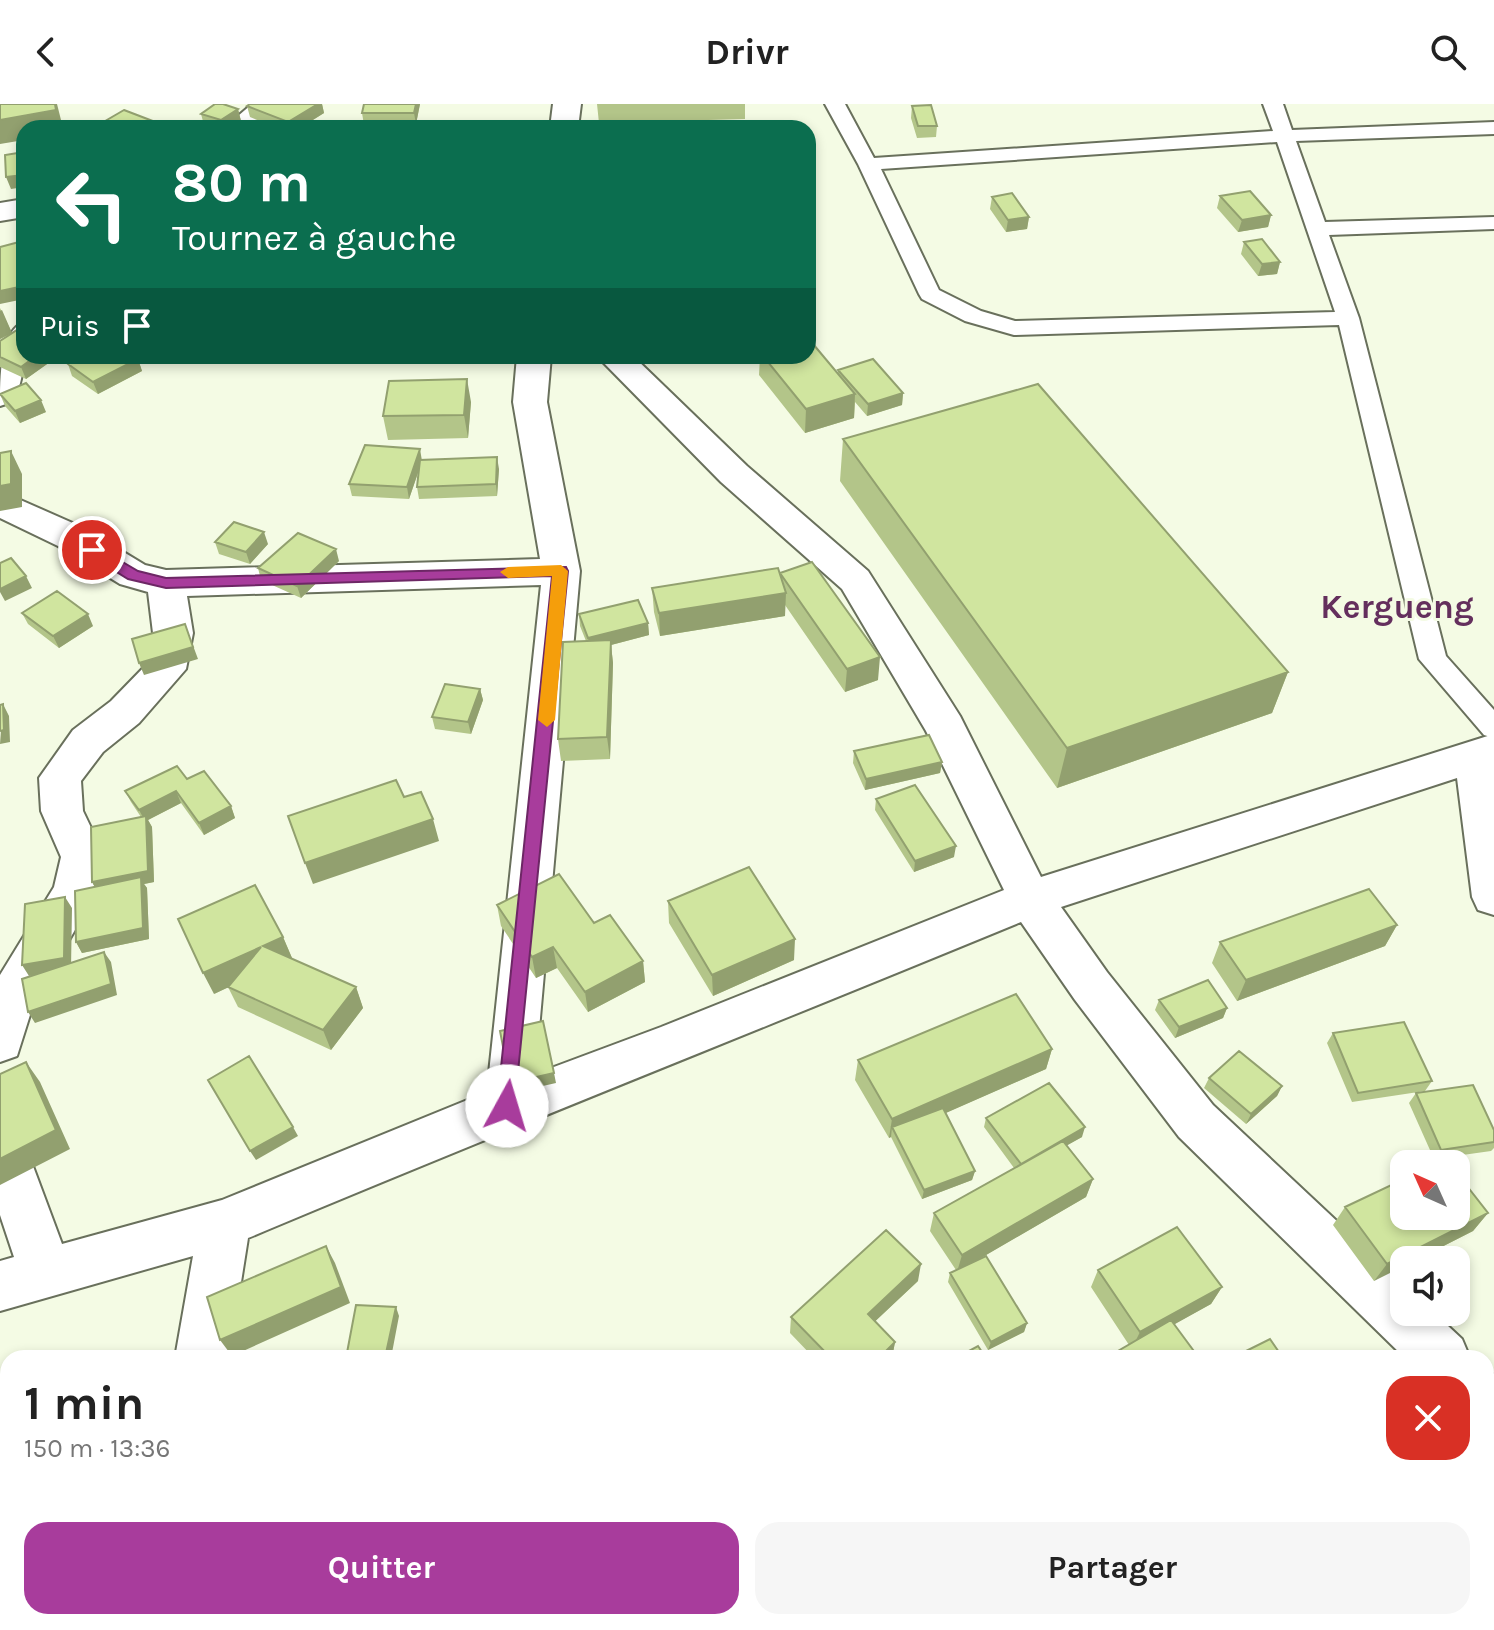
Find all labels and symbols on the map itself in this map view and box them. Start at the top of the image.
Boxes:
pin [58,516,126,584]
district label: Kergueng [1320,587,1474,627]
position arrow [465,1064,549,1148]
north arrow [1390,1150,1470,1230]

